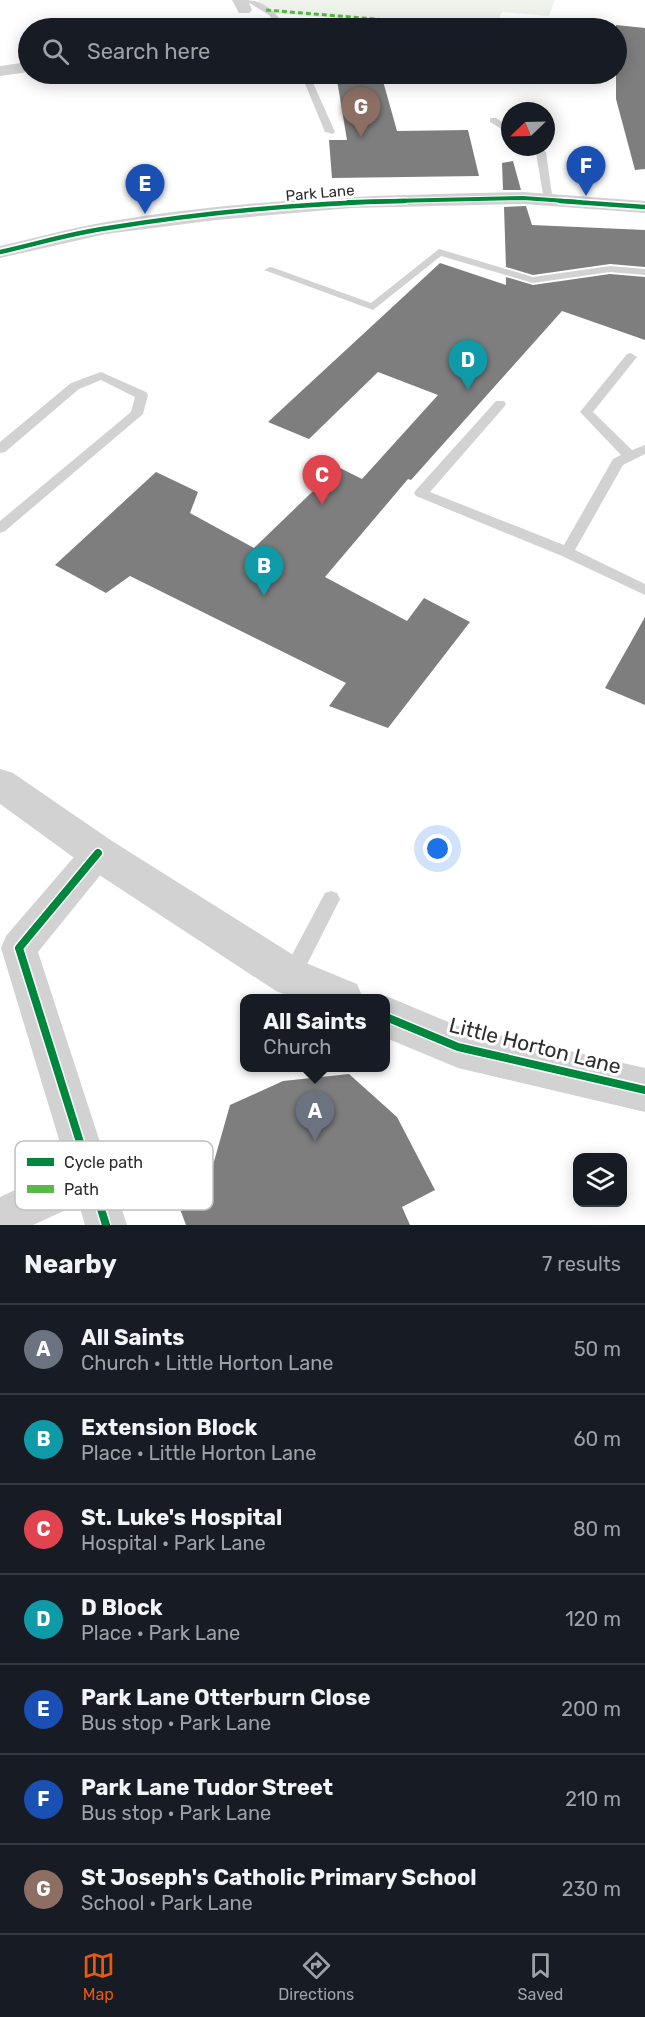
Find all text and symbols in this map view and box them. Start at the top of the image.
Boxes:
search box [18,18,627,84]
icon: search [39,35,72,68]
text: Search here [87,38,210,65]
pin: G [342,88,380,137]
north arrow [501,102,555,156]
pin: F [566,146,606,196]
pin: E [126,164,164,214]
street label: Park Lane [285,181,355,205]
pin: D [448,340,488,390]
pin: C [302,456,342,505]
pin: B [244,546,284,596]
your location [423,834,452,863]
popup [240,994,390,1072]
text: All Saints [263,1008,367,1035]
street label: Little Horton Lane [447,1012,624,1079]
text: Church [263,1035,331,1059]
pin: A [296,1092,334,1141]
legend [15,1141,213,1210]
text: Cycle path [64,1153,143,1172]
map controls [573,1153,627,1207]
button: layers [573,1153,627,1207]
text: Path [64,1180,99,1199]
text: Nearby [24,1249,117,1280]
text: 7 results [542,1252,621,1276]
text: All Saints [81,1324,184,1351]
text: A [36,1337,51,1361]
text: 50 m [574,1337,621,1361]
text: Church · Little Horton Lane [81,1351,334,1375]
text: Extension Block [81,1414,257,1441]
text: B [36,1427,51,1451]
text: 60 m [574,1427,621,1451]
text: Place · Little Horton Lane [81,1441,316,1465]
text: St. Luke's Hospital [81,1504,282,1531]
text: C [36,1517,51,1541]
text: 80 m [573,1517,621,1541]
text: Hospital · Park Lane [81,1531,266,1555]
text: D Block [81,1594,163,1621]
text: D [36,1607,51,1631]
text: 120 m [565,1607,621,1631]
text: Place · Park Lane [81,1621,240,1645]
text: Park Lane Otterburn Close [81,1684,371,1711]
text: E [37,1697,50,1721]
text: 200 m [561,1697,621,1721]
text: Bus stop · Park Lane [81,1711,271,1735]
text: Park Lane Tudor Street [81,1774,333,1801]
text: F [37,1787,50,1811]
text: 210 m [565,1787,621,1811]
text: Bus stop · Park Lane [81,1801,271,1825]
text: St Joseph's Catholic Primary School [81,1864,477,1891]
text: G [36,1877,51,1901]
text: 230 m [562,1877,621,1901]
text: School · Park Lane [81,1891,253,1915]
tab: Map [82,1949,115,2004]
tab: Directions [278,1949,354,2004]
tab: Saved [518,1949,563,2004]

